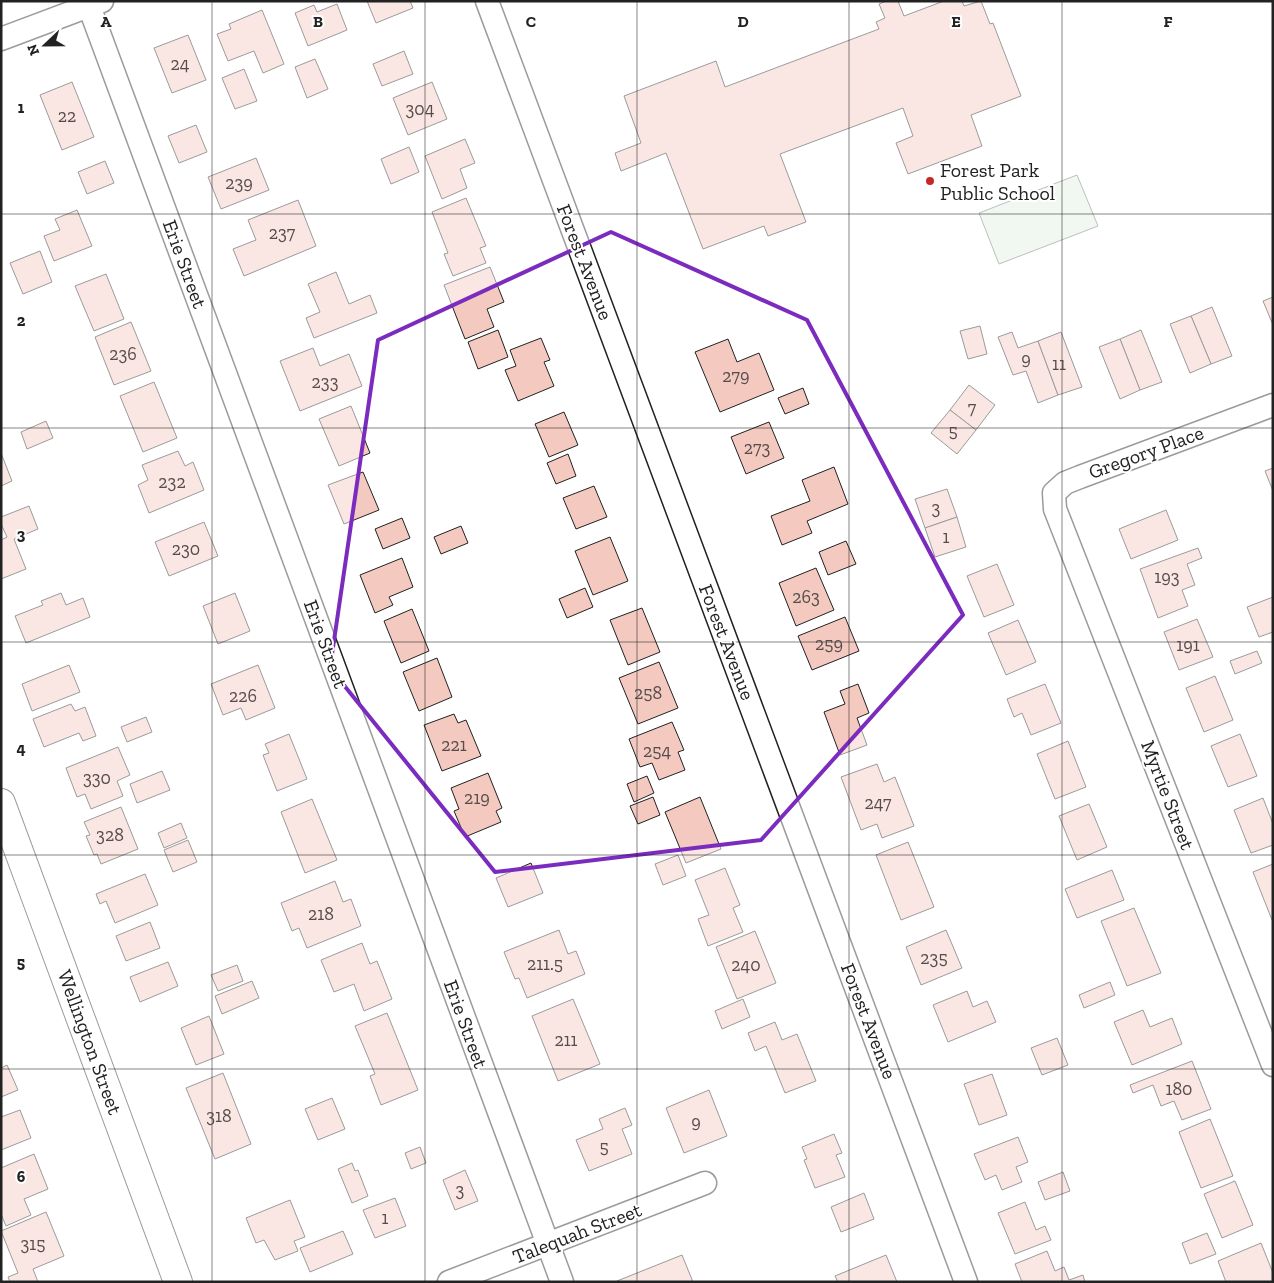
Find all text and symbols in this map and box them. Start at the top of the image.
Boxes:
text: A [101,12,112,31]
text: B [313,12,323,31]
text: C [526,12,536,31]
text: D [737,12,749,31]
text: E [951,12,961,31]
text: F [1163,12,1173,31]
north arrow [20,20,70,70]
text: N [23,41,43,58]
house number: 24 [171,53,190,75]
text: 1 [18,98,25,117]
house number: 304 [406,98,435,120]
house number: 22 [58,105,76,127]
place label: Forest Park Public School [940,158,1055,205]
house number: 239 [225,172,253,194]
marker: Forest Park Public School [924,175,936,187]
street label: Forest Avenue [552,201,618,323]
street label: Erie Street [158,216,212,312]
house number: 237 [269,222,296,244]
text: 2 [17,311,26,330]
house number: 236 [109,343,137,365]
house number: 9 [1021,348,1031,370]
house number: 11 [1052,353,1066,375]
house number: 279 [722,365,750,387]
house number: 233 [312,371,339,393]
house number: 7 [968,397,977,419]
house number: 5 [948,420,958,442]
street label: Gregory Place [1085,420,1207,484]
house number: 273 [744,437,770,459]
house number: 232 [158,471,186,493]
house number: 3 [932,497,941,519]
text: 3 [17,525,26,544]
house number: 1 [943,526,950,548]
house number: 230 [172,538,200,560]
house number: 193 [1154,566,1180,588]
street label: Forest Avenue [694,581,760,703]
house number: 263 [792,586,820,608]
street label: Erie Street [299,596,353,692]
house number: 259 [815,633,843,655]
house number: 191 [1176,634,1200,656]
house number: 258 [634,682,662,704]
house number: 226 [229,685,257,707]
house number: 221 [441,734,467,756]
street label: Myrtie Street [1136,737,1200,854]
text: 4 [16,739,26,758]
house number: 254 [643,740,671,762]
house number: 330 [83,767,111,789]
house number: 219 [464,787,490,809]
house number: 247 [864,792,892,814]
house number: 328 [96,824,124,846]
house number: 218 [308,903,334,925]
house number: 235 [920,947,948,969]
text: 5 [17,953,25,972]
house number: 211.5 [527,953,563,975]
house number: 240 [731,954,761,976]
street label: Forest Avenue [836,960,902,1082]
street label: Wellington Street [53,966,128,1118]
street label: Erie Street [439,976,493,1072]
house number: 211 [554,1029,578,1051]
house number: 180 [1166,1078,1192,1100]
house number: 318 [206,1105,232,1127]
house number: 9 [691,1111,701,1133]
house number: 5 [599,1136,609,1158]
text: 6 [17,1167,26,1186]
house number: 3 [456,1179,465,1201]
street label: Talequah Street [509,1197,645,1269]
house number: 1 [382,1207,389,1229]
house number: 315 [21,1233,45,1255]

